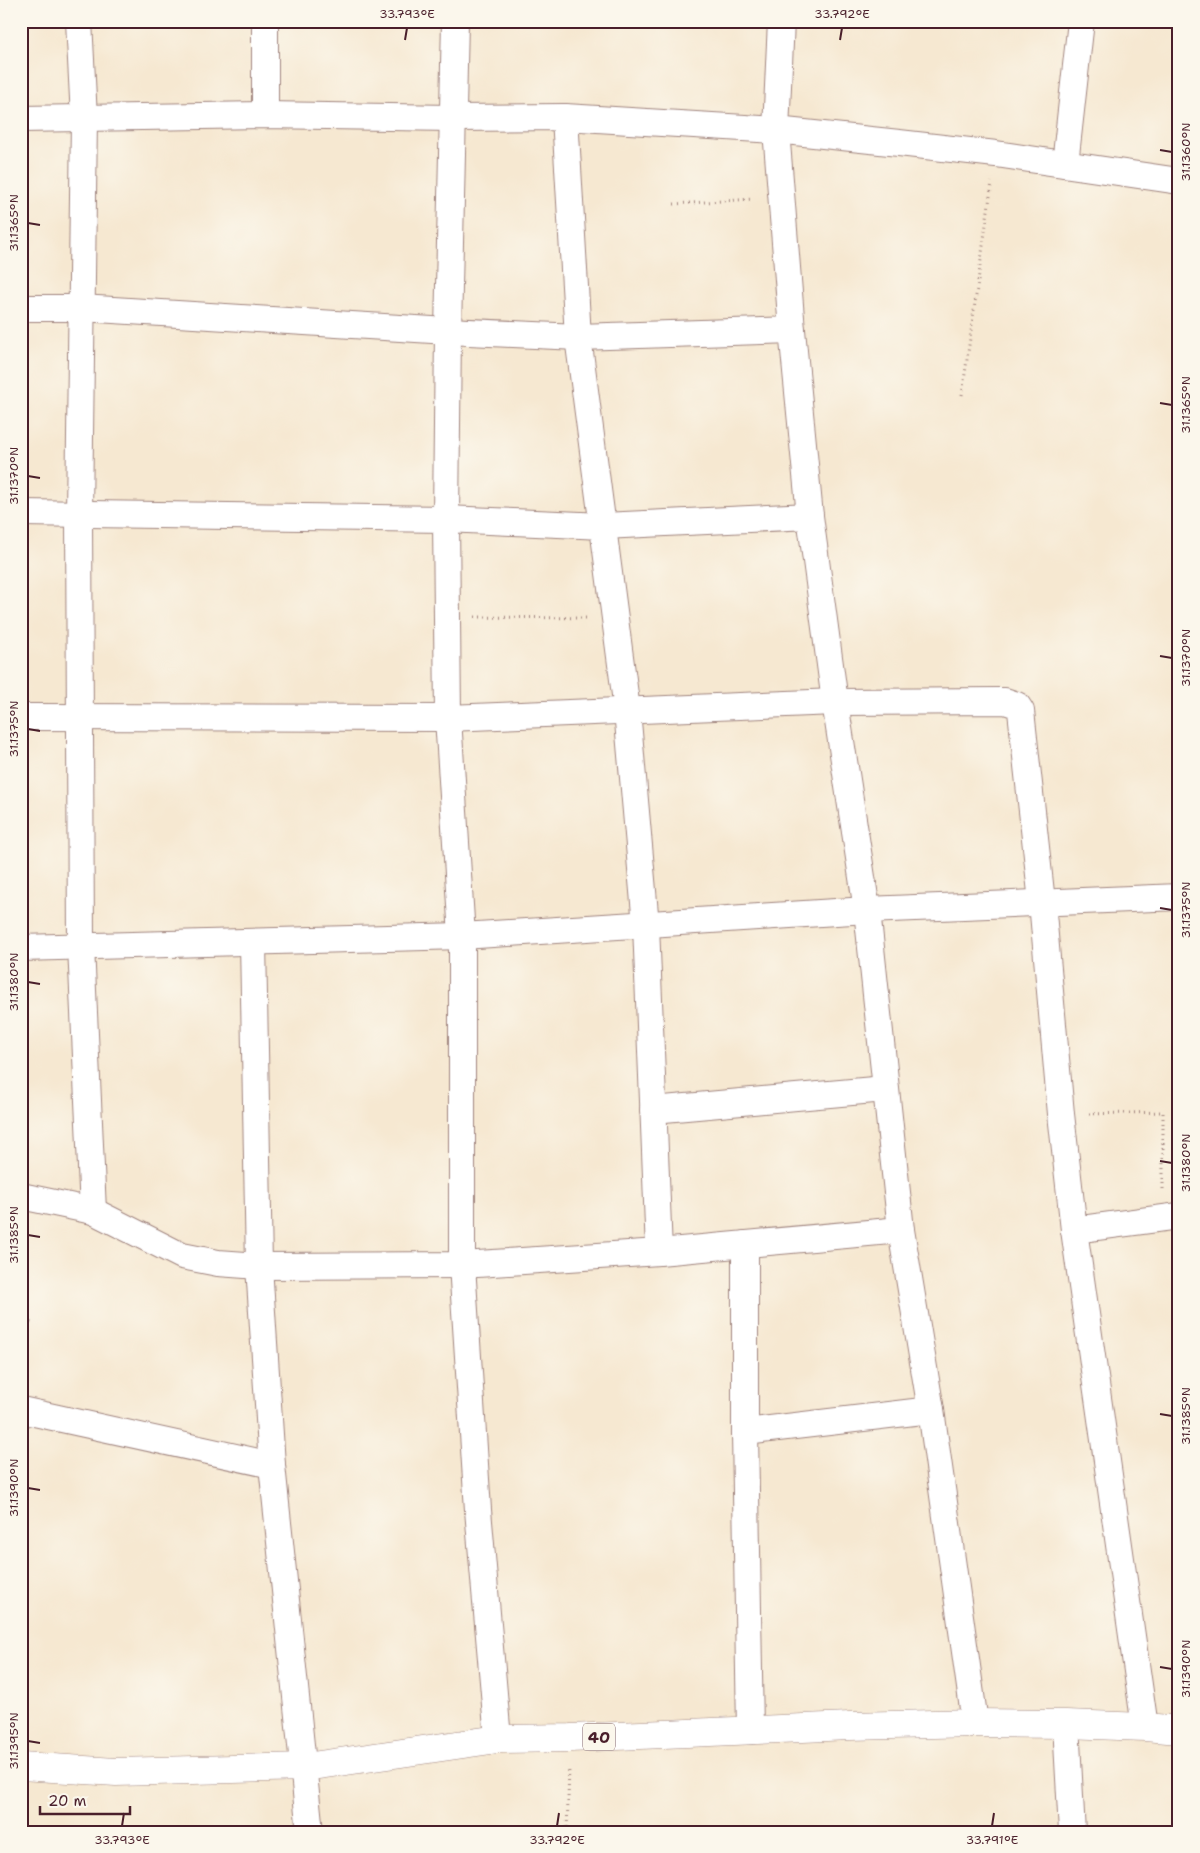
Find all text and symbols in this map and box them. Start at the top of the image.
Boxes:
text: 33.793°E [379,6,435,22]
text: 33.792°E [814,6,870,22]
text: 31.1360°N [1178,123,1194,181]
text: 31.1365°N [6,194,22,252]
text: 31.1365°N [1178,376,1194,434]
text: 31.1370°N [6,447,22,505]
text: 31.1370°N [1178,629,1194,687]
text: 31.1375°N [6,701,22,757]
text: 31.1375°N [1178,882,1194,938]
text: 31.1380°N [6,953,22,1011]
text: 31.1380°N [1178,1134,1194,1192]
text: 31.1385°N [6,1206,22,1264]
text: 31.1385°N [1178,1387,1194,1445]
text: 31.1390°N [6,1459,22,1517]
text: 31.1390°N [1178,1640,1194,1698]
text: 31.1395°N [6,1712,22,1770]
road number: 40 [583,1724,615,1750]
scale bar [40,1783,130,1815]
text: 20 m [48,1791,87,1811]
text: 33.793°E [94,1832,150,1848]
text: 33.792°E [529,1832,585,1848]
text: 33.791°E [966,1832,1018,1848]

